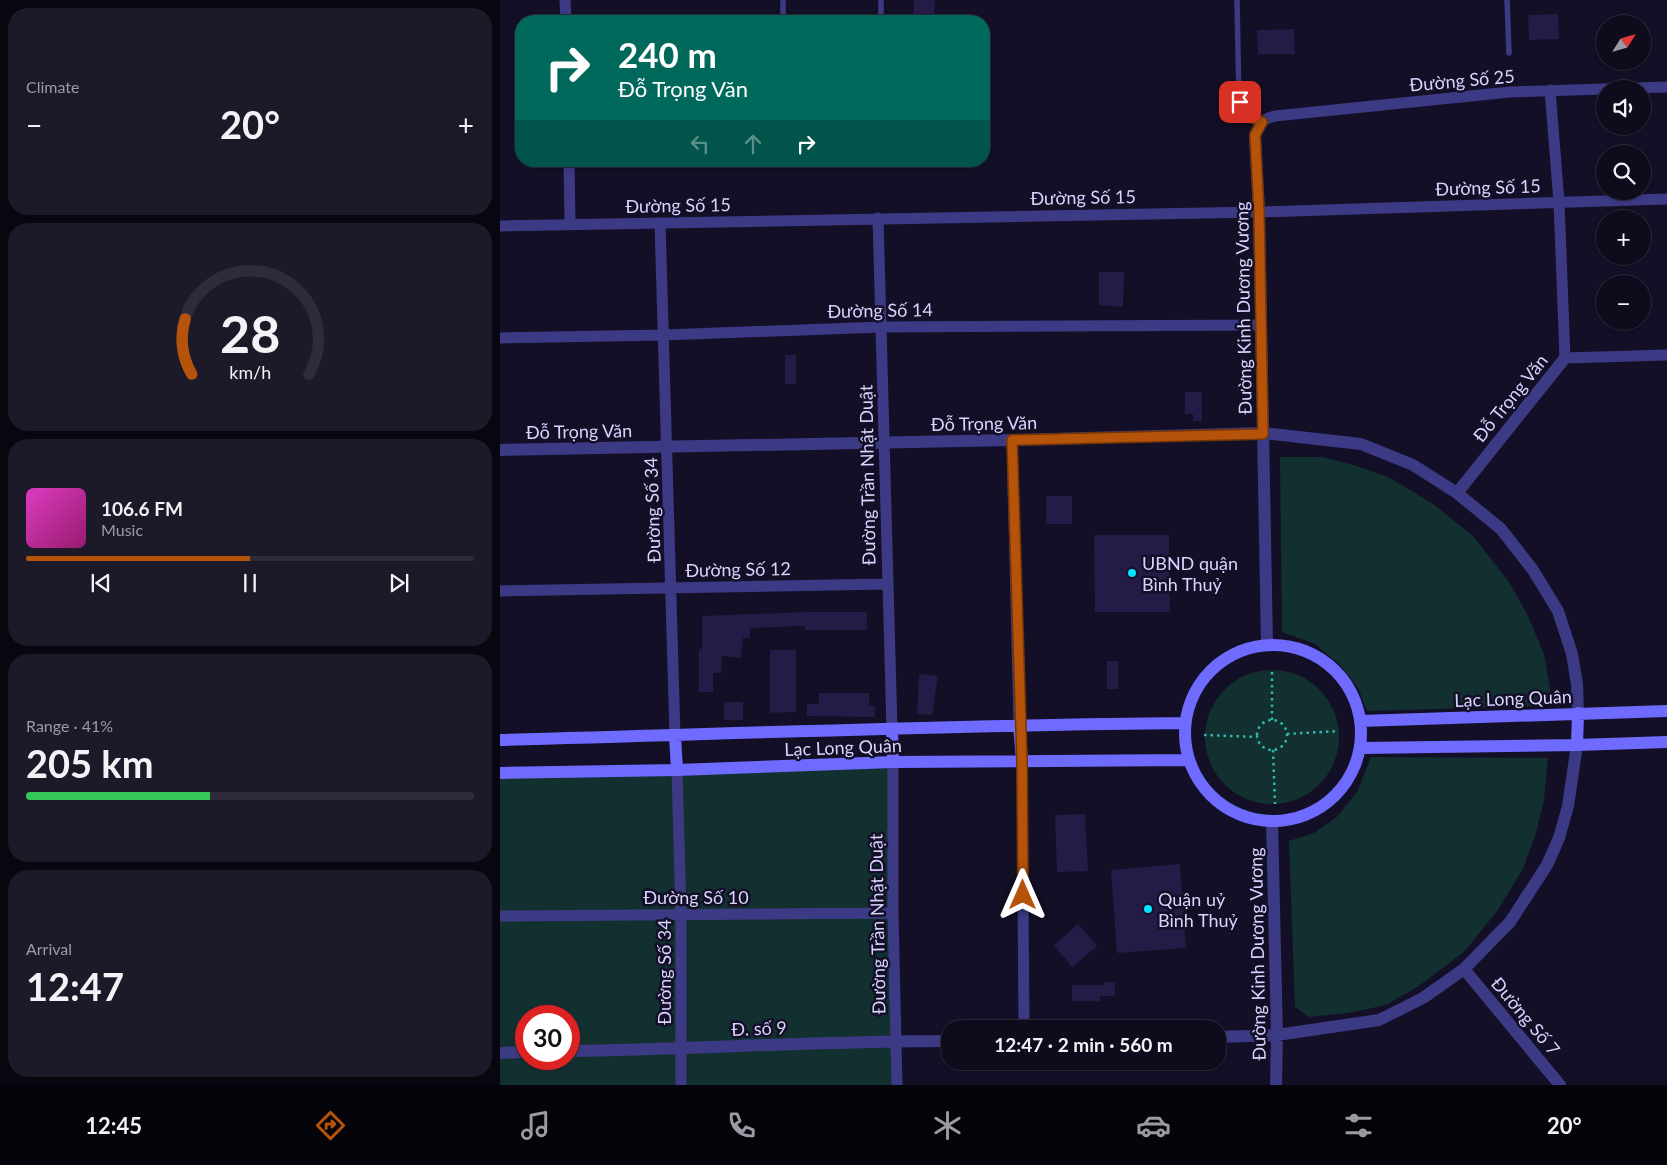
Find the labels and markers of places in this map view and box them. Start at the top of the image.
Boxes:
pin [1219,81,1261,123]
place label: UBND quận Bình Thuỷ [1142,552,1238,595]
marker: UBND quận Bình Thuỷ [1126,567,1138,579]
place label: Quận uỷ Bình Thuỷ [1158,888,1238,931]
marker: Quận uỷ Bình Thuỷ [1142,903,1154,915]

